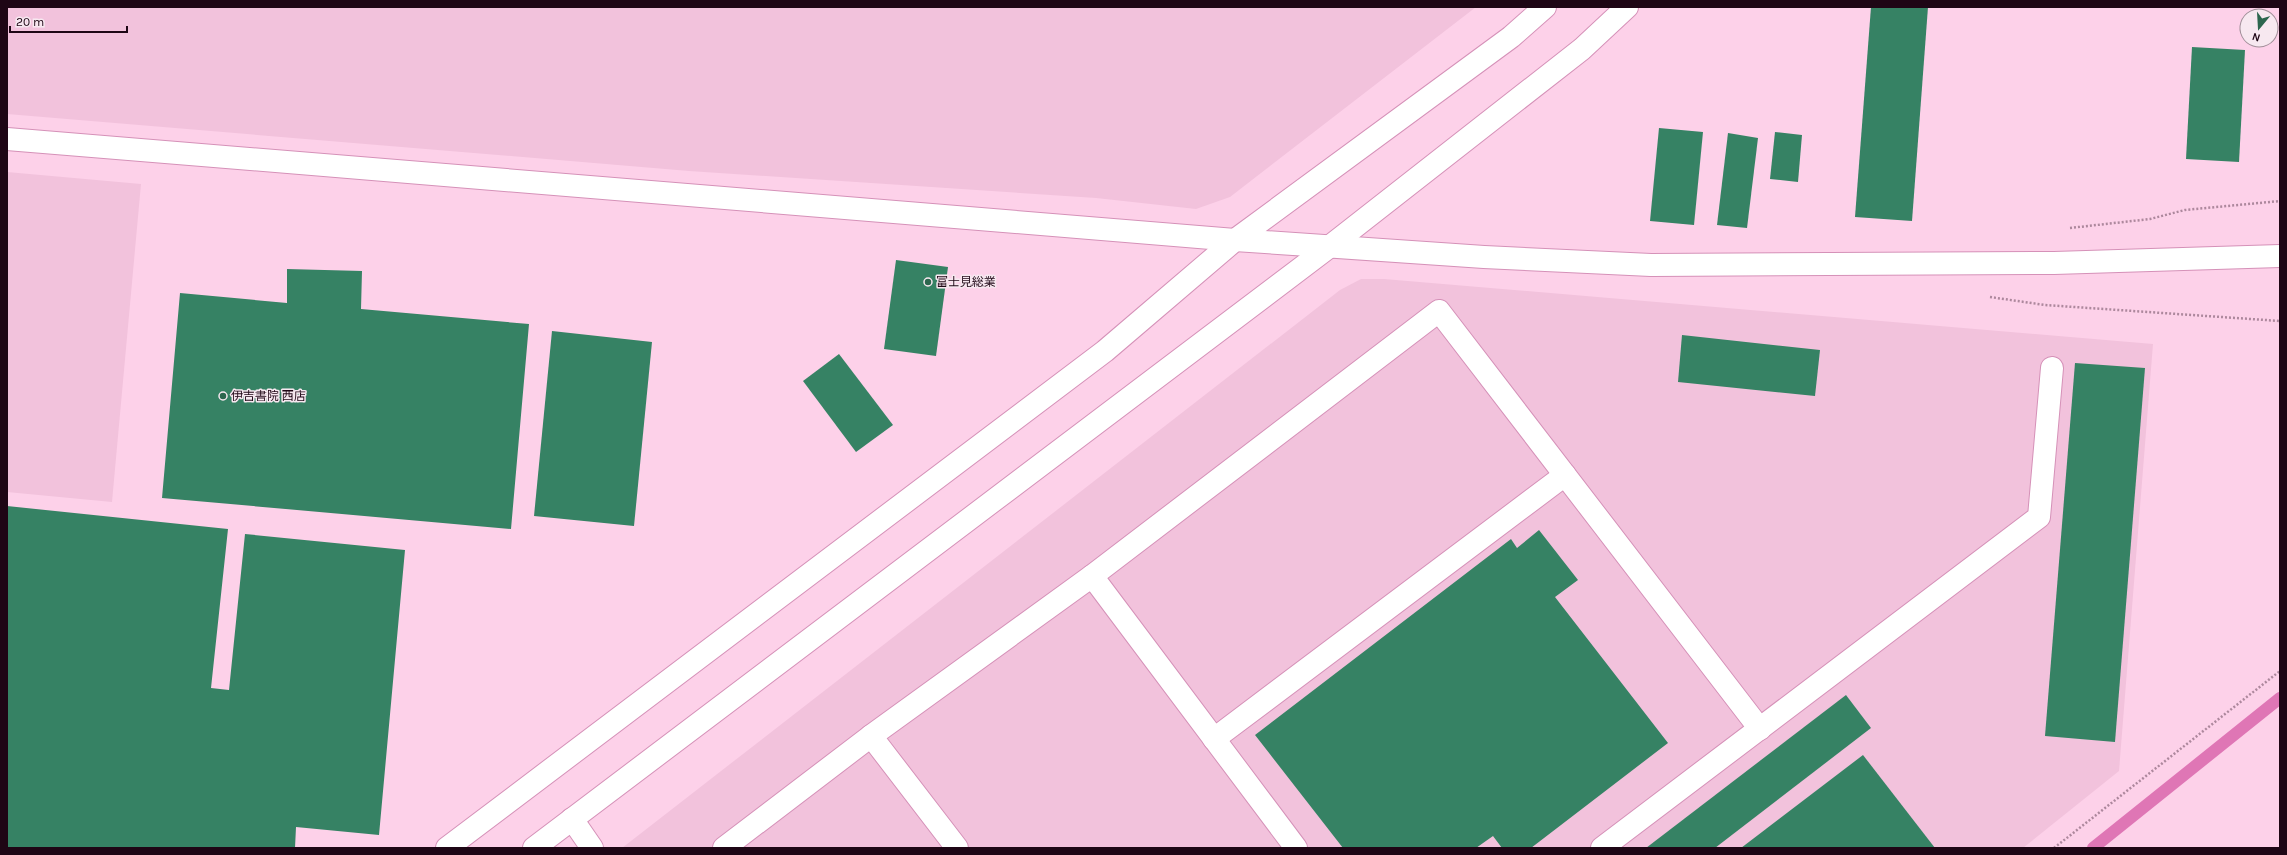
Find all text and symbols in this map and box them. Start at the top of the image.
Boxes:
scale bar [10,8,127,34]
north arrow [2239,8,2279,48]
text: 20 m [16,15,44,29]
text: N [2250,30,2262,44]
place label: 富士見総業 [936,275,996,289]
marker: 富士見総業 [923,277,933,287]
place label: 伊吉書院 西店 [231,389,306,403]
marker: 伊吉書院 西店 [218,391,228,401]

